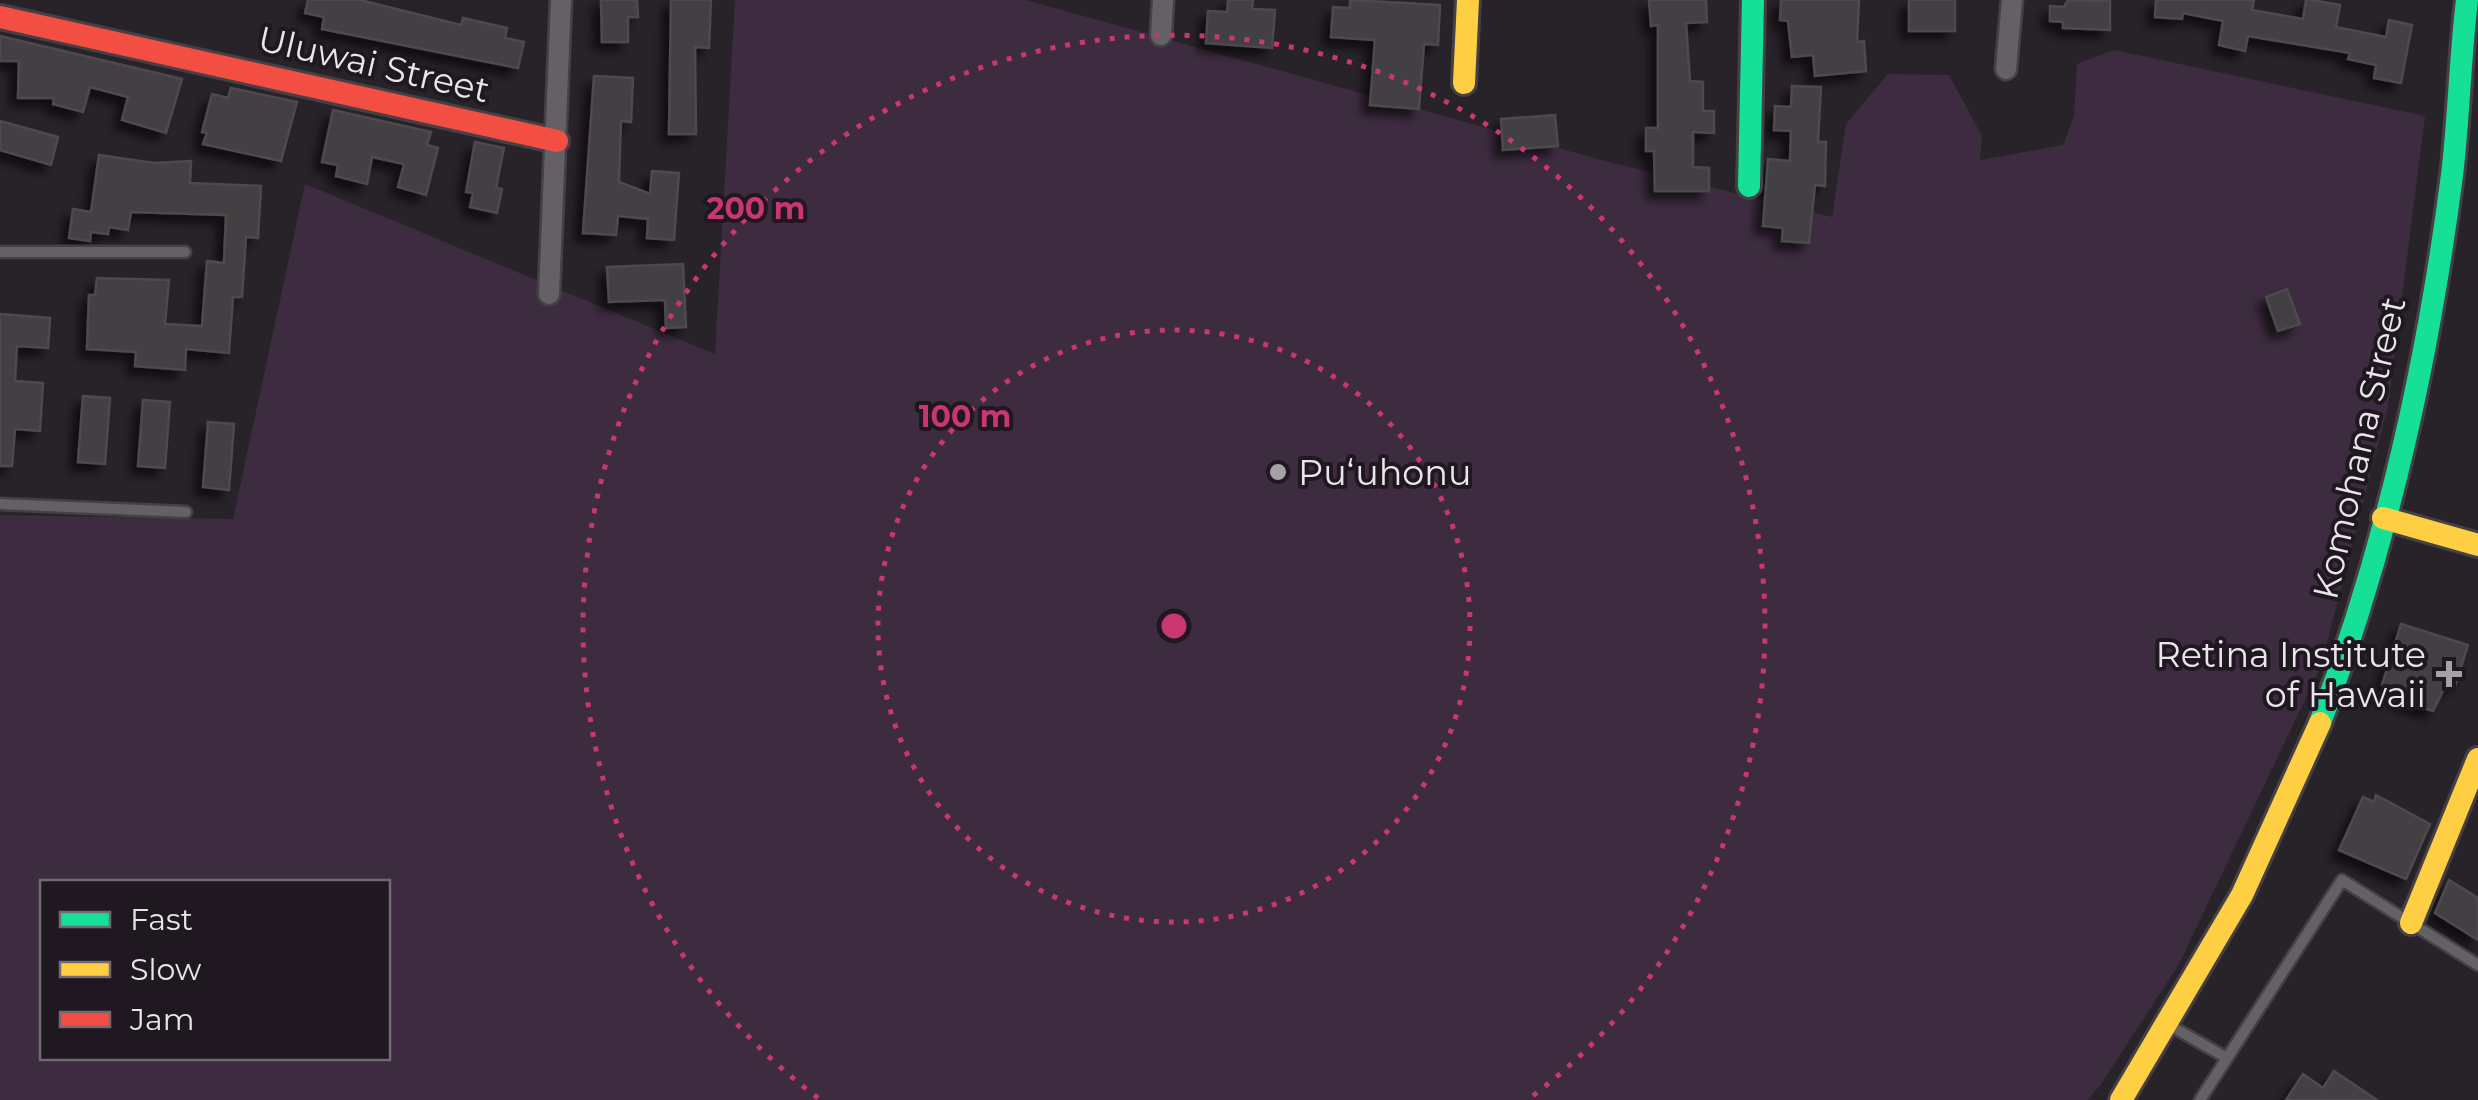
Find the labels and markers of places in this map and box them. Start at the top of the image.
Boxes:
place label: Puʻuhonu [1298,451,1471,494]
marker: Puʻuhonu [1267,461,1289,483]
centre of rings [1156,608,1192,644]
place label: Retina Institute of Hawaii [2155,633,2426,716]
marker: Retina Institute of Hawaii [2436,661,2462,687]

